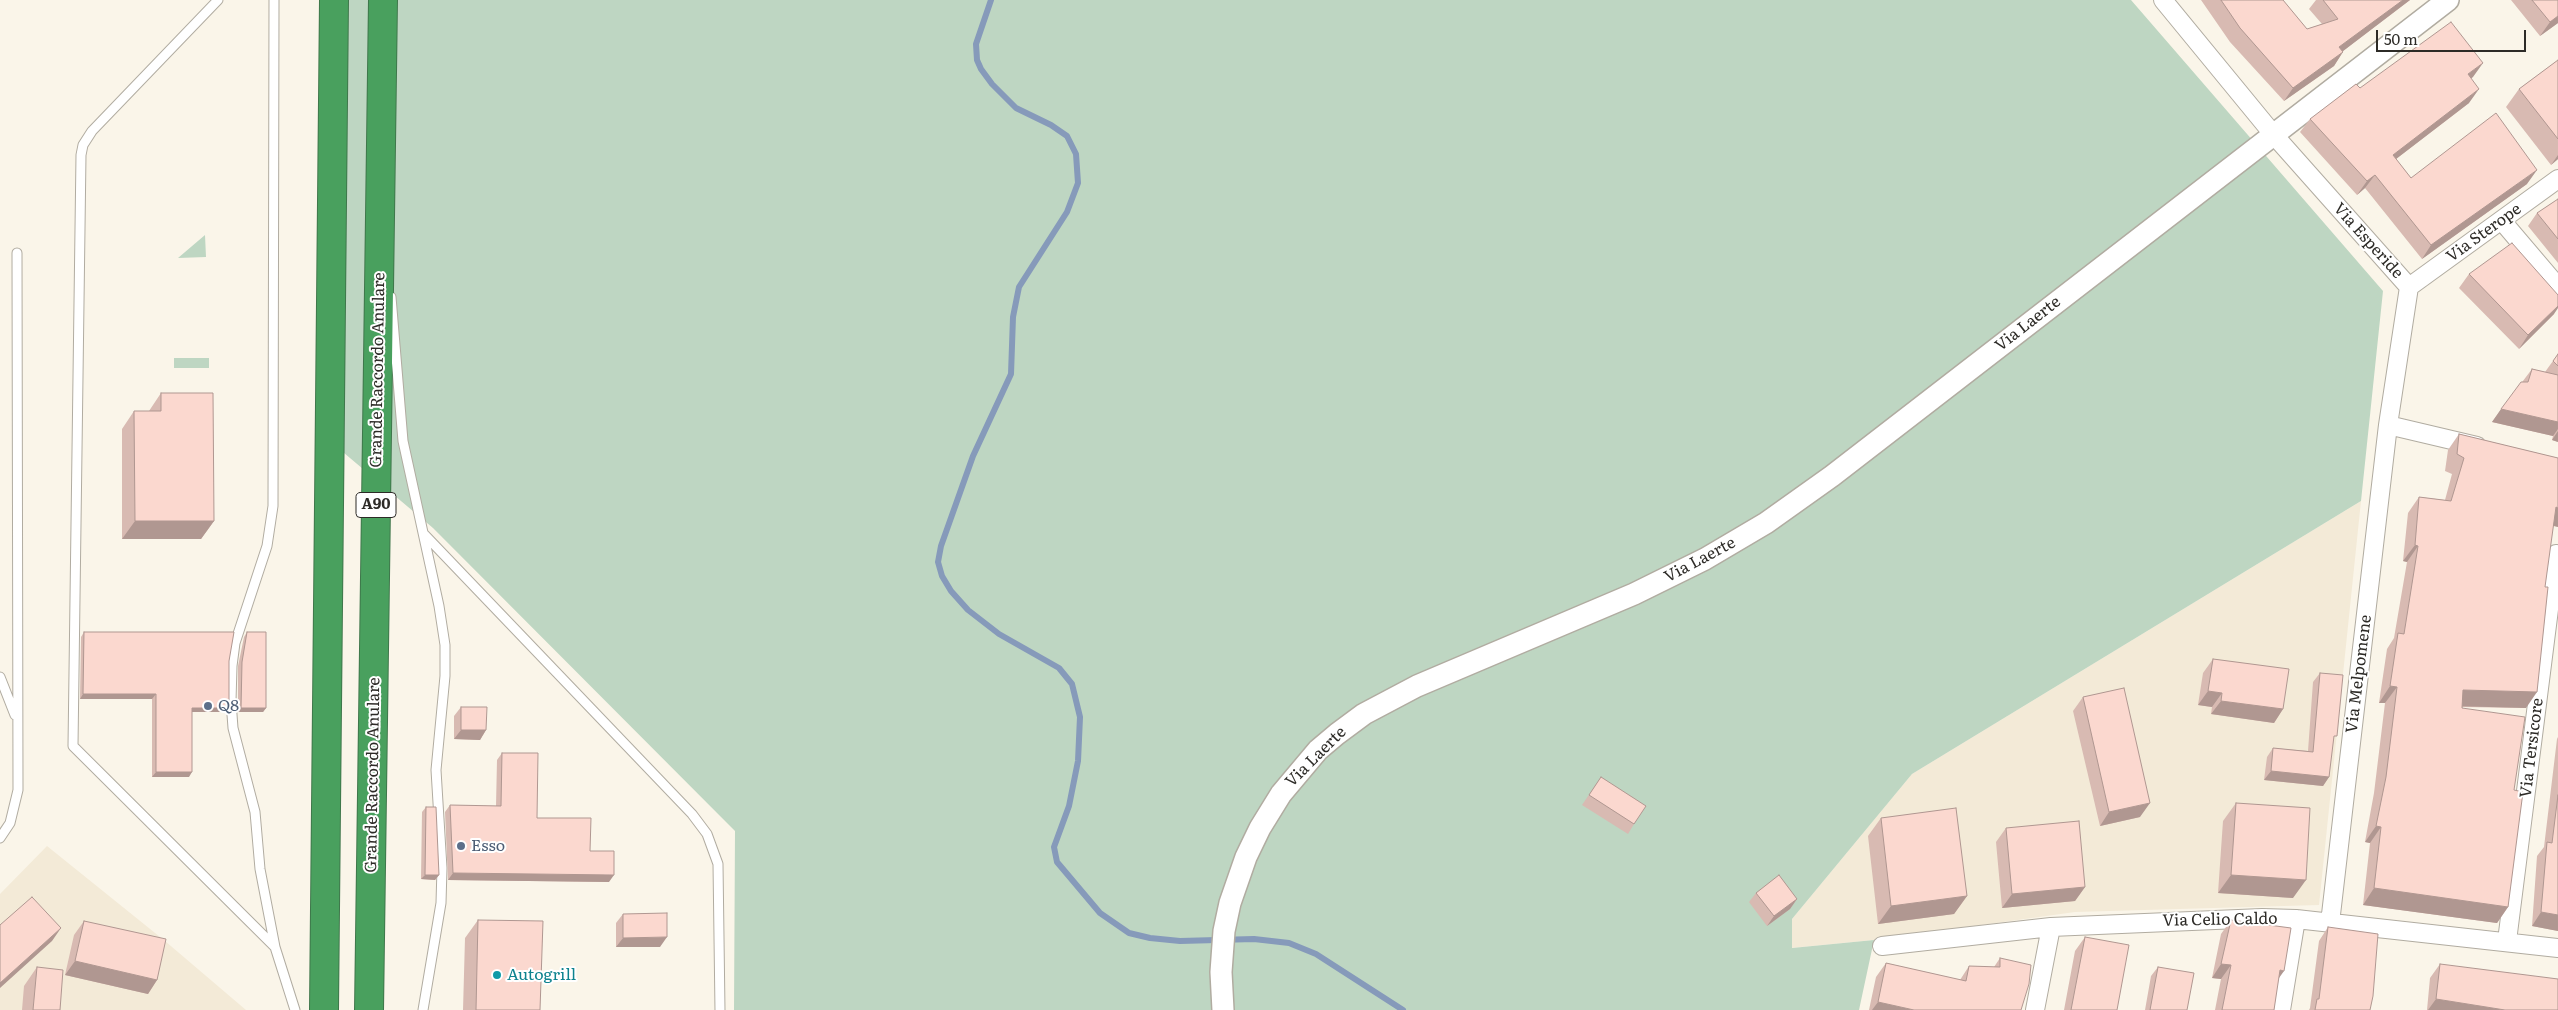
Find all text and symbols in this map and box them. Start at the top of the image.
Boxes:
scale bar [2378,20,2528,52]
text: 50 m [2384,27,2418,50]
street label: Via Esperide [2329,199,2407,283]
street label: Via Sterope [2443,200,2525,266]
street label: Grande Raccordo Anulare [367,272,389,468]
street label: Via Laerte [1991,292,2065,356]
road number: A90 [356,492,396,518]
street label: Via Laerte [1661,533,1739,587]
street label: Via Melpomene [2342,614,2376,734]
street label: Grande Raccordo Anulare [362,677,384,873]
place label: Q8 [218,696,239,716]
street label: Via Tersicore [2516,697,2548,799]
marker: Q8 [202,700,214,712]
street label: Via Laerte [1282,723,1350,791]
place label: Esso [471,836,505,856]
marker: Esso [455,840,467,852]
street label: Via Celio Caldo [2162,909,2278,931]
place label: Autogrill [507,965,576,985]
marker: Autogrill [491,969,503,981]

